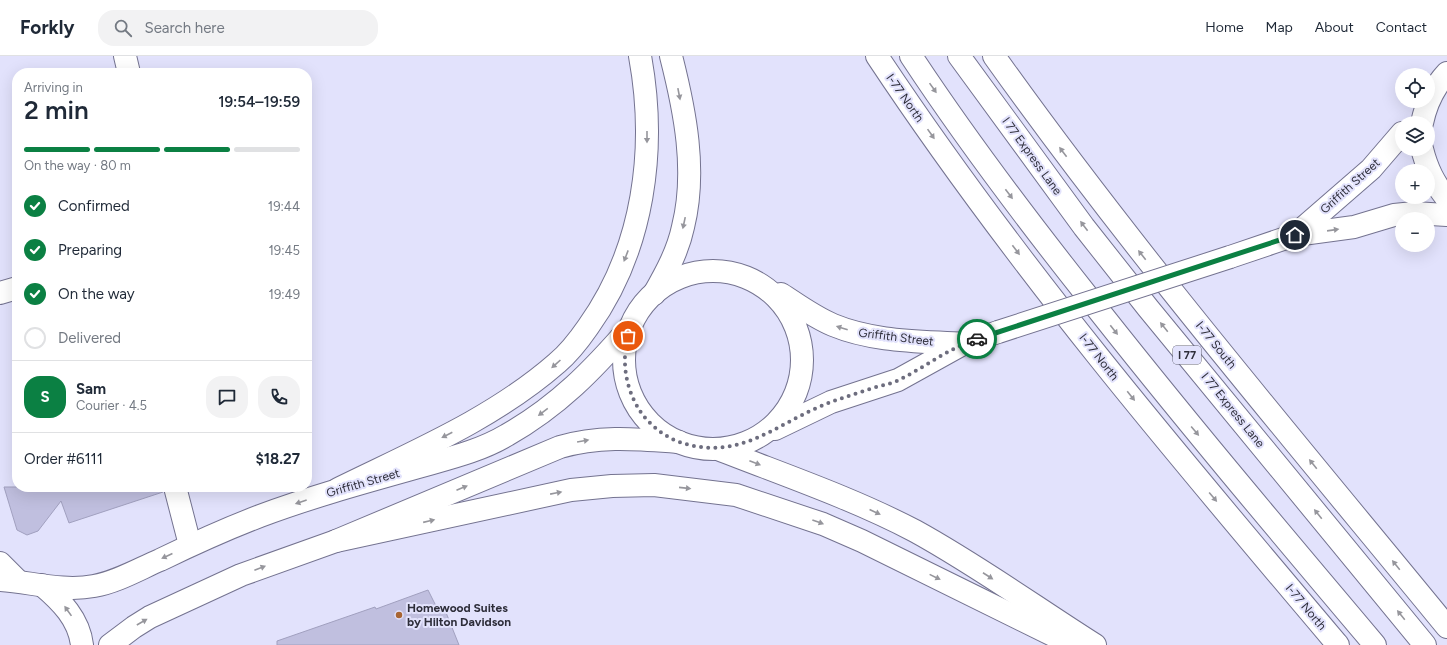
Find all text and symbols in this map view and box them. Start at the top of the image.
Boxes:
search box [98,10,378,46]
text: Forkly [20,16,74,39]
icon: search [112,17,134,39]
text: Search here [144,19,225,37]
text: Home [1205,19,1244,36]
text: Map [1266,19,1293,36]
text: About [1315,19,1354,36]
text: Contact [1376,19,1427,36]
map controls [1395,68,1435,252]
button: locate [1395,68,1435,108]
street label: I-77 North [883,71,927,125]
text: Arriving in [24,80,83,95]
one-way arrow [929,83,937,94]
one-way arrow [677,88,683,100]
text: 19:54–19:59 [218,93,300,111]
text: 2 min [24,94,89,126]
street label: I 77 Express Lane [999,115,1065,198]
button: layers [1395,116,1435,156]
one-way arrow [927,129,935,140]
one-way arrow [644,130,650,143]
one-way arrow [1059,146,1068,157]
street label: Griffith Street [1317,155,1383,216]
text: On the way · 80 m [24,158,131,173]
button: + [1395,164,1435,204]
one-way arrow [1005,188,1013,199]
icon: check [24,195,46,217]
text: Confirmed [58,197,130,215]
text: 19:44 [268,199,300,214]
button: − [1395,212,1435,252]
one-way arrow [681,217,687,229]
pin [1278,218,1312,252]
one-way arrow [1079,220,1088,231]
icon: home [1284,224,1306,246]
one-way arrow [1327,227,1339,233]
icon: check [24,239,46,261]
text: Preparing [58,241,122,259]
text: 19:45 [268,243,300,258]
one-way arrow [1012,245,1020,255]
one-way arrow [1138,249,1147,260]
one-way arrow [622,250,628,262]
icon: check [24,283,46,305]
text: On the way [58,285,135,303]
text: 19:49 [269,287,300,302]
pin [611,319,645,353]
courier [957,319,997,359]
street label: I-77 South [1193,319,1239,372]
one-way arrow [1160,322,1169,333]
one-way arrow [835,324,847,330]
one-way arrow [1110,324,1118,335]
icon: bag [617,325,639,347]
street label: Griffith Street [858,325,935,349]
icon: car [966,328,988,350]
text: Delivered [58,329,121,347]
street label: I-77 North [1076,331,1122,383]
road number: I 77 [1173,346,1201,364]
one-way arrow [551,359,560,368]
street label: I 77 Express Lane [1199,370,1268,451]
button: chat [206,376,248,418]
button: phone [258,376,300,418]
text: Sam [76,380,106,398]
text: S [40,388,50,406]
one-way arrow [1127,391,1135,402]
text: Courier · 4.5 [76,398,147,413]
one-way arrow [538,408,549,416]
one-way arrow [1191,426,1200,437]
one-way arrow [441,431,453,438]
one-way arrow [577,438,589,444]
text: Order #6111 [24,450,103,468]
text: $18.27 [255,450,300,468]
one-way arrow [1309,459,1317,470]
one-way arrow [749,461,761,467]
street label: Griffith Street [325,466,402,500]
one-way arrow [457,485,468,491]
one-way arrow [679,485,691,492]
one-way arrow [550,490,562,496]
one-way arrow [1209,492,1218,502]
one-way arrow [294,499,306,505]
one-way arrow [870,509,881,515]
one-way arrow [1314,509,1322,520]
one-way arrow [423,517,435,523]
one-way arrow [812,520,824,526]
one-way arrow [162,553,173,559]
one-way arrow [1391,559,1400,570]
one-way arrow [254,564,266,570]
one-way arrow [982,573,994,580]
one-way arrow [930,574,941,580]
street label: I-77 North [1283,581,1329,633]
place label: Homewood Suites by Hilton Davidson [407,601,511,629]
one-way arrow [64,606,72,616]
one-way arrow [1396,609,1405,620]
marker: Homewood Suites by Hilton Davidson [394,610,404,620]
one-way arrow [136,619,148,626]

